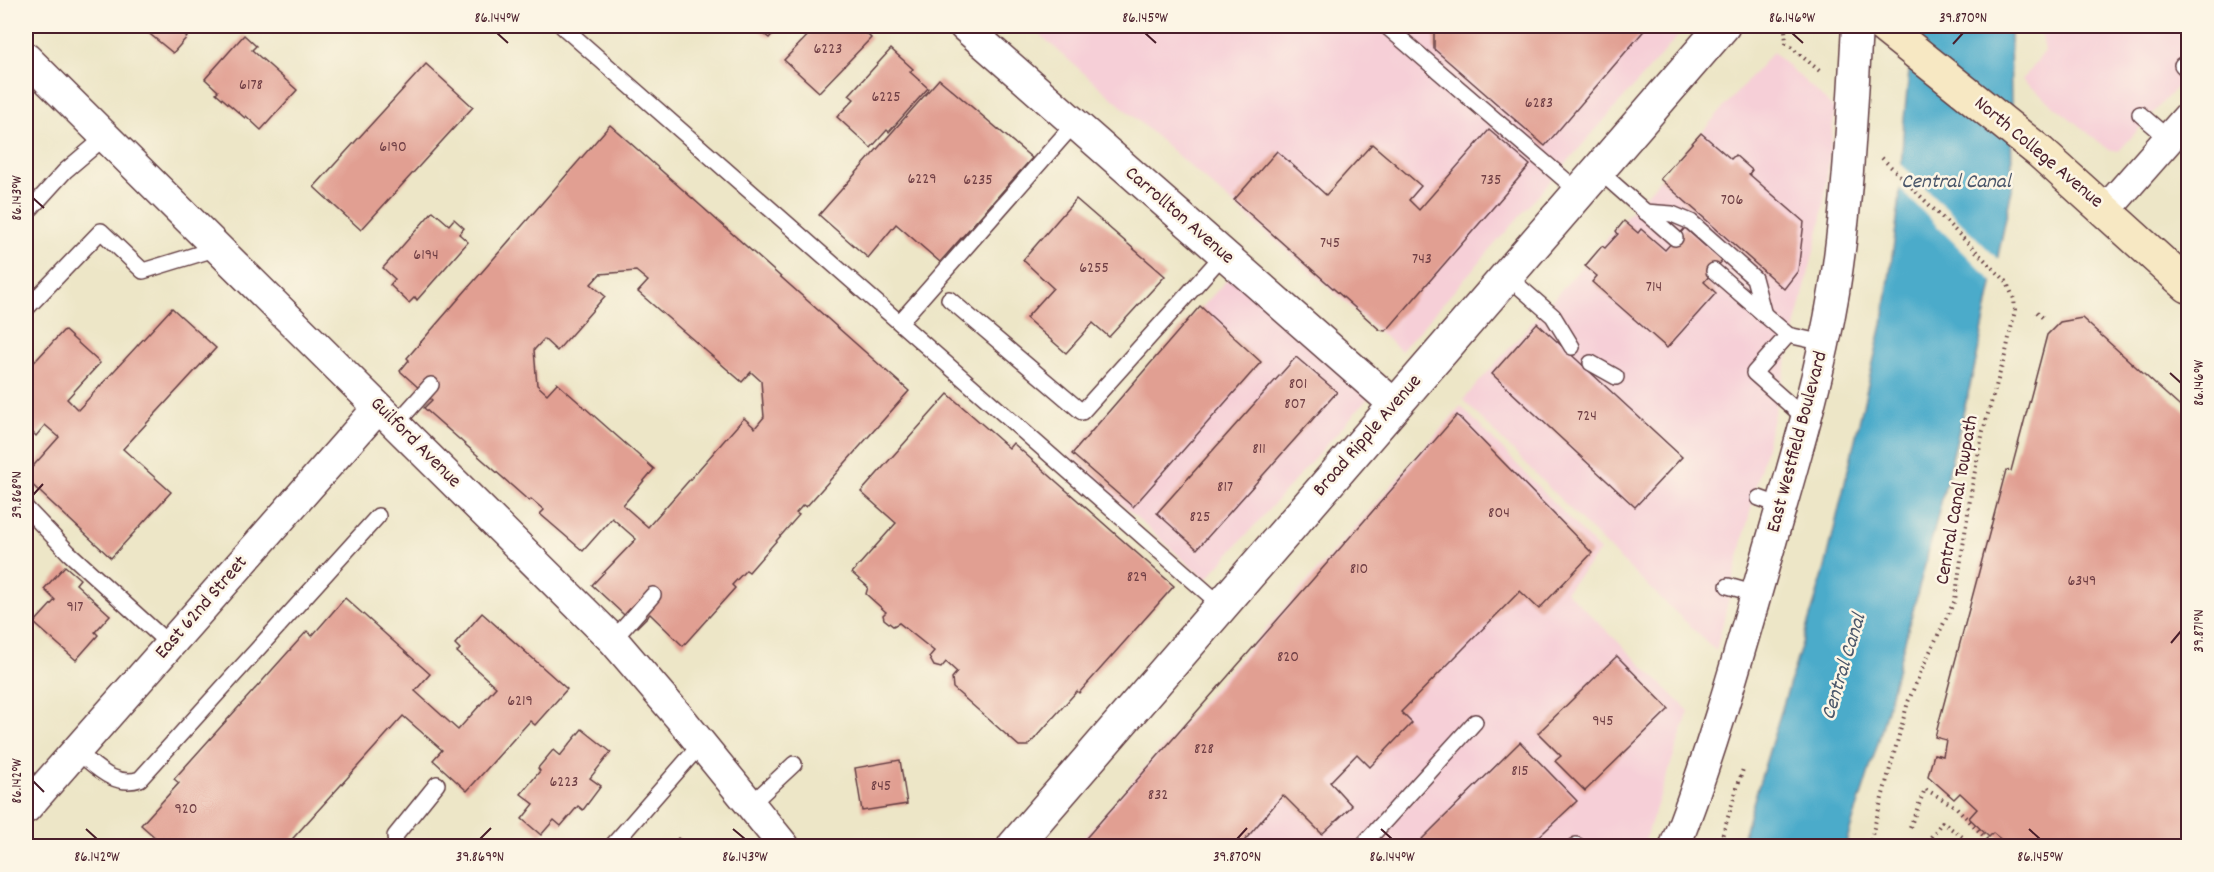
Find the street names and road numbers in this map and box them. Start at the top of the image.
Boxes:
street label: North College Avenue [1967,90,2109,216]
street label: Carrollton Avenue [1118,160,1240,272]
street label: East Westfield Boulevard [1760,348,1836,536]
street label: Broad Ripple Avenue [1307,369,1429,503]
street label: Guilford Avenue [363,391,467,495]
street label: Central Canal Towpath [1929,413,1987,587]
street label: East 62nd Street [149,550,255,666]

